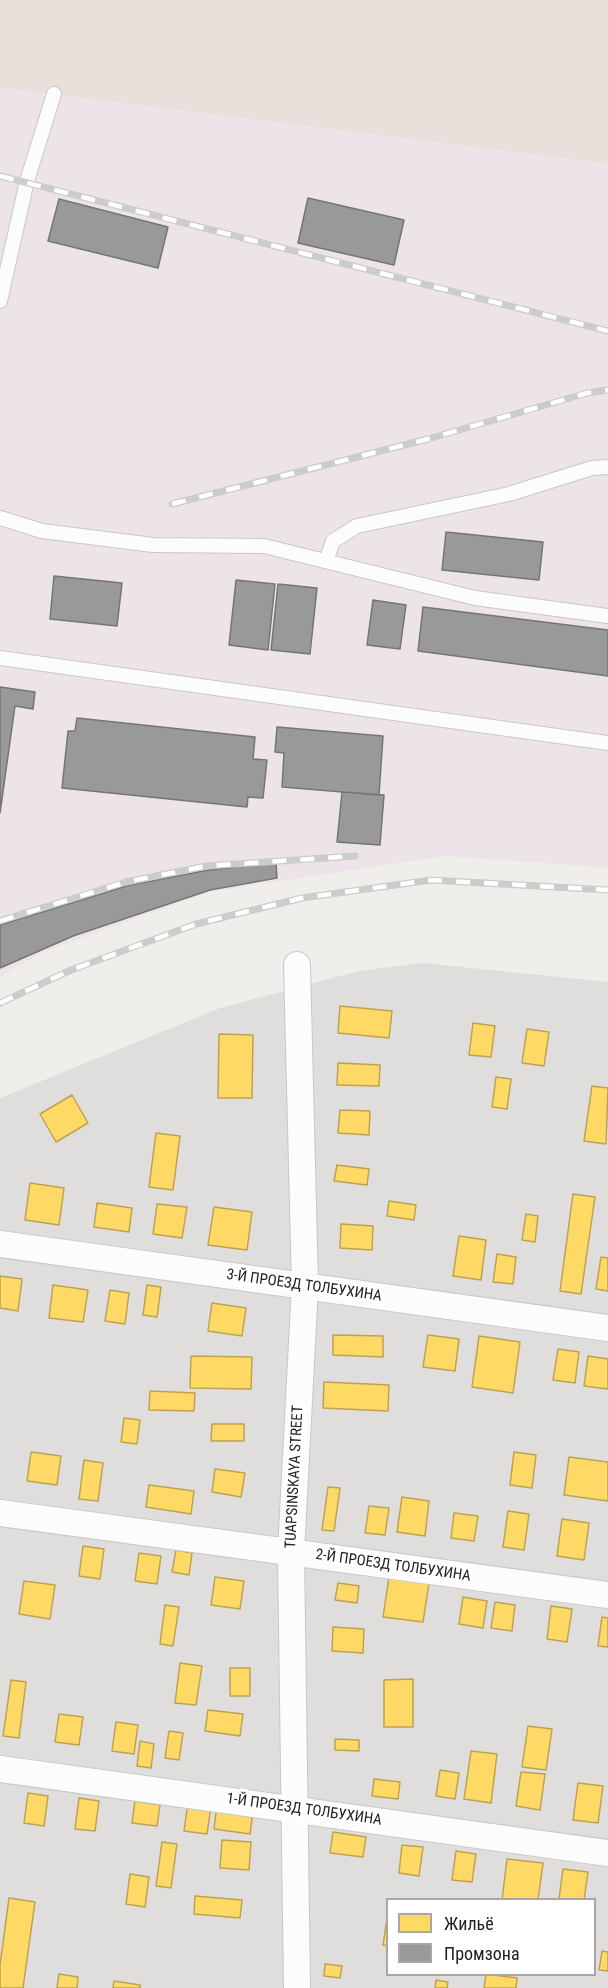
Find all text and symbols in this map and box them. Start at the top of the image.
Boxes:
street label: 3-Й ПРОЕЗД ТОЛБУХИНА [225,1266,383,1306]
street label: TUAPSINSKAYA STREET [282,1405,308,1549]
street label: 2-Й ПРОЕЗД ТОЛБУХИНА [314,1546,472,1586]
street label: 1-Й ПРОЕЗД ТОЛБУХИНА [225,1790,383,1830]
legend [386,1898,596,1976]
text: Жильё [444,1913,494,1934]
text: Промзона [444,1943,520,1964]

